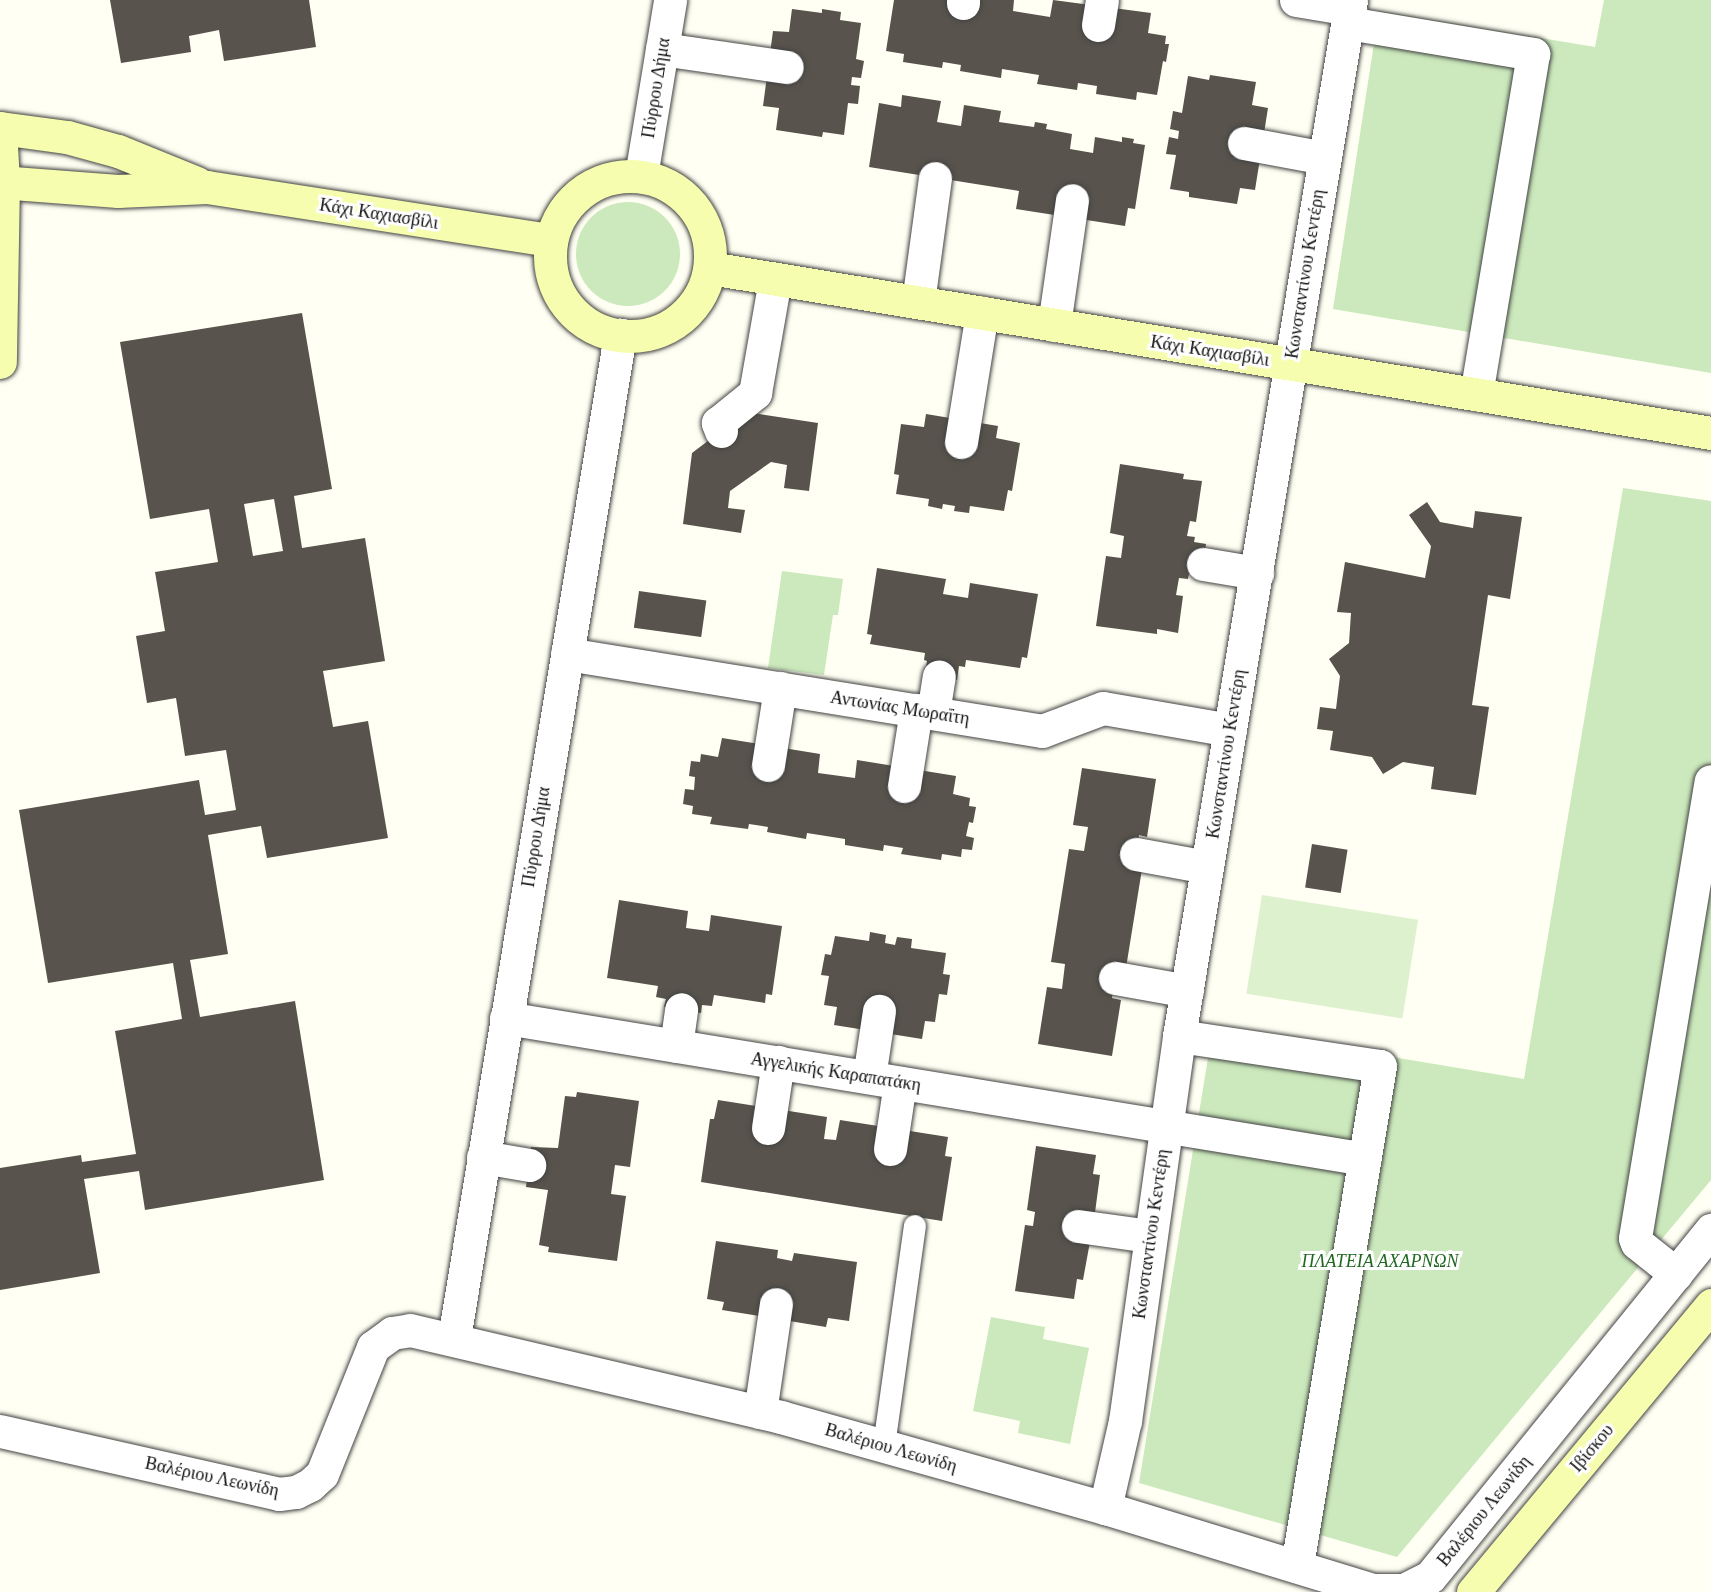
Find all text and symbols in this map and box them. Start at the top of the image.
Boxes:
street label: Πύρρου Δήμα [637,36,675,140]
street label: Κωνσταντίνου Κεντέρη [1281,188,1329,360]
street label: Κάχι Καχιασβίλι [318,194,440,234]
street label: Κάχι Καχιασβίλι [1149,331,1271,371]
street label: Κωνσταντίνου Κεντέρη [1202,668,1250,840]
street label: Αντωνίας Μωραΐτη [829,686,971,730]
street label: Πύρρου Δήμα [517,785,555,889]
street label: Αγγελικής Καραπατάκη [749,1048,923,1096]
street label: Κωνσταντίνου Κεντέρη [1128,1148,1174,1320]
park label: ΠΛΑΤΕΙΑ ΑΧΑΡΝΩΝ [1301,1250,1459,1272]
street label: Βαλέριου Λεωνίδη [822,1419,960,1477]
street label: Ιβίσκου [1566,1419,1618,1477]
street label: Βαλέριου Λεωνίδη [1432,1451,1536,1571]
street label: Βαλέριου Λεωνίδη [143,1452,281,1502]

